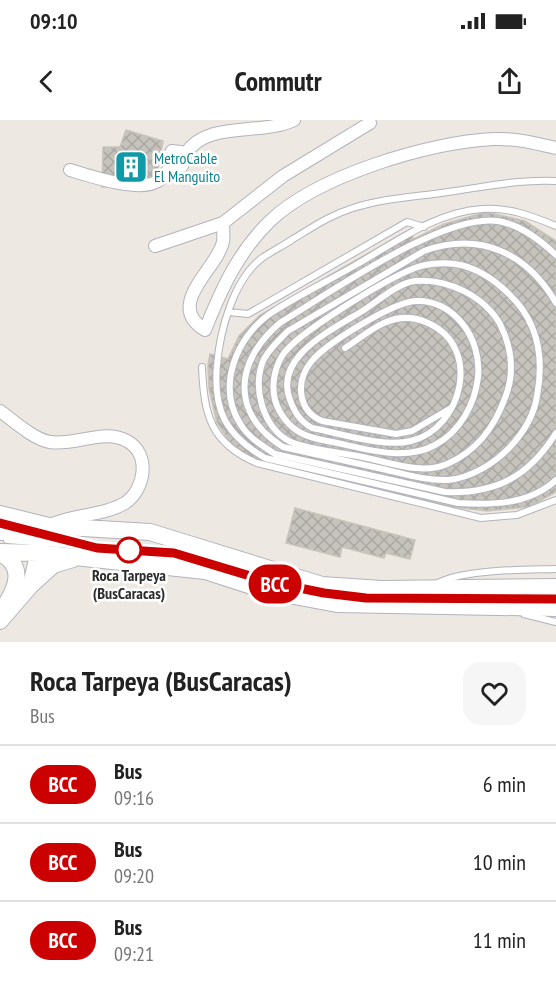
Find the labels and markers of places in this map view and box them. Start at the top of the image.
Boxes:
place label: MetroCable El Manguito [154,148,220,186]
building icon: MetroCable El Manguito [113,149,149,185]
marker: Roca Tarpeya (BusCaracas) [116,537,142,563]
place label: Roca Tarpeya (BusCaracas) [92,565,166,603]

